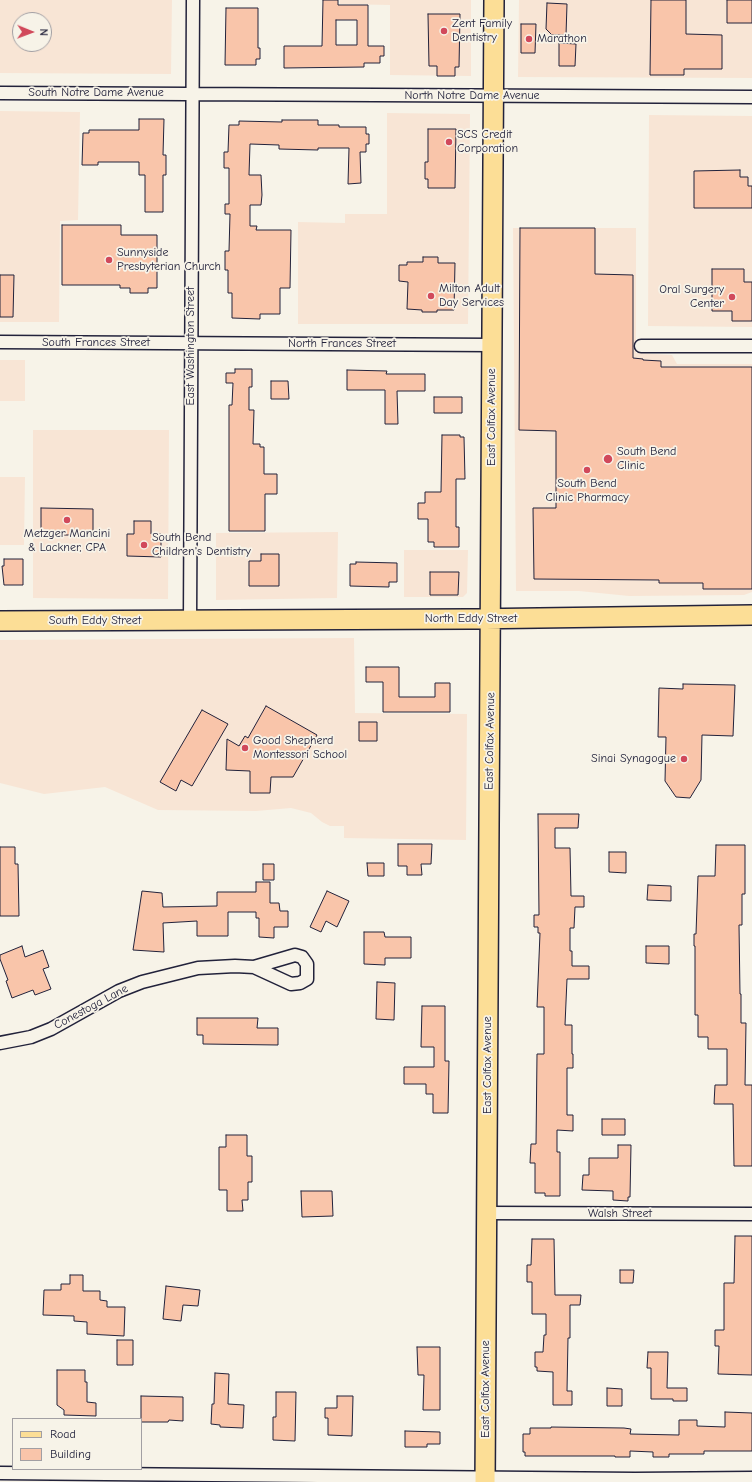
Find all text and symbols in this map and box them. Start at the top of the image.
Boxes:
north arrow [12,12,52,52]
place label: Zent Family Dentistry [452,17,512,45]
marker: Zent Family Dentistry [439,26,449,36]
text: N [37,28,50,36]
place label: Marathon [537,32,587,46]
marker: Marathon [524,34,534,44]
street label: South Notre Dame Avenue [28,86,164,100]
street label: North Notre Dame Avenue [404,89,540,103]
place label: SCS Credit Corporation [457,128,518,156]
marker: SCS Credit Corporation [444,137,454,147]
place label: Sunnyside Presbyterian Church [117,246,221,274]
marker: Sunnyside Presbyterian Church [104,255,114,265]
place label: Milton Adult Day Services [439,282,504,310]
place label: Oral Surgery Center [659,283,724,311]
street label: East Washington Street [184,287,198,405]
marker: Milton Adult Day Services [426,291,436,301]
marker: Oral Surgery Center [727,292,737,302]
street label: South Frances Street [42,336,150,350]
street label: North Frances Street [288,337,396,351]
street label: East Colfax Avenue [485,368,499,466]
place label: South Bend Clinic [617,445,676,473]
marker: South Bend Clinic [602,453,614,465]
marker: South Bend Clinic Pharmacy [582,465,592,475]
place label: South Bend Clinic Pharmacy [545,477,629,505]
marker: Metzger Mancini & Lackner, CPA [62,515,72,525]
place label: Metzger Mancini & Lackner, CPA [24,527,110,555]
place label: South Bend Children's Dentistry [152,531,251,559]
marker: South Bend Children's Dentistry [139,540,149,550]
street label: North Eddy Street [425,612,517,626]
street label: South Eddy Street [49,614,141,628]
street label: East Colfax Avenue [482,692,498,790]
place label: Good Shepherd Montessori School [253,734,347,762]
marker: Good Shepherd Montessori School [240,743,250,753]
place label: Sinai Synagogue [591,752,676,766]
marker: Sinai Synagogue [679,754,689,764]
street label: Conestoga Lane [51,981,131,1033]
street label: East Colfax Avenue [481,1016,495,1114]
street label: Walsh Street [588,1207,652,1221]
street label: East Colfax Avenue [479,1340,493,1438]
legend [12,1418,142,1470]
text: Road [50,1427,76,1441]
text: Building [50,1447,91,1461]

